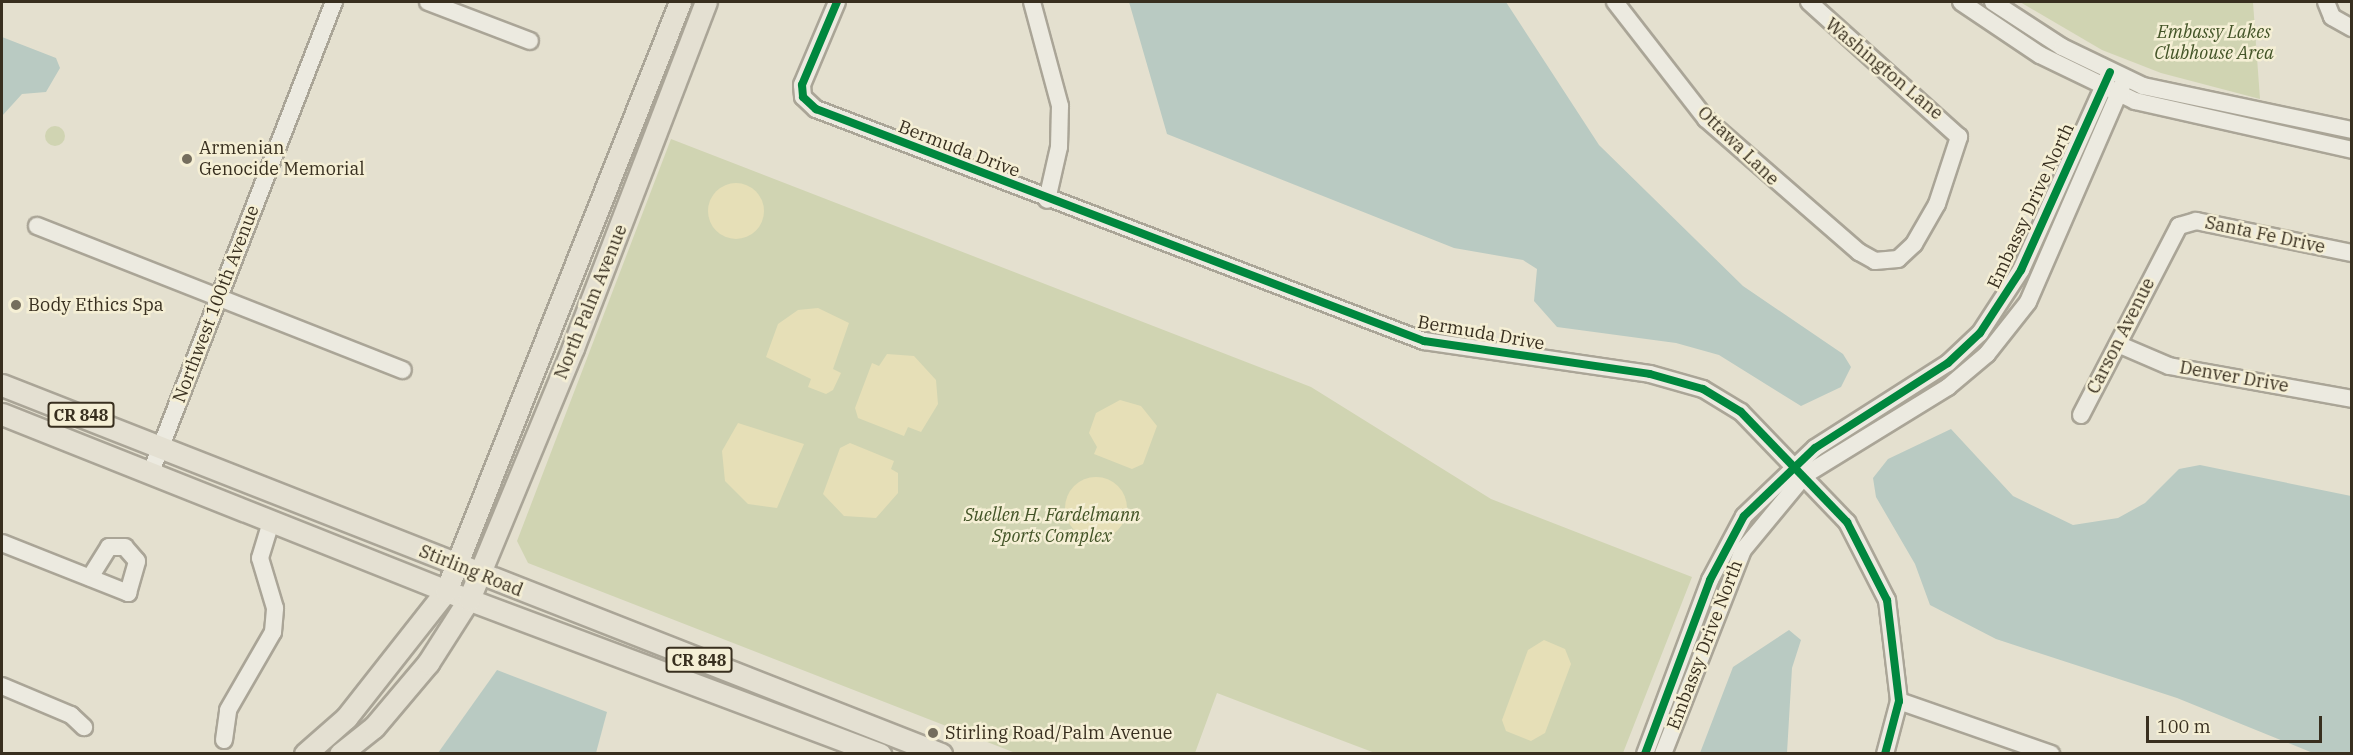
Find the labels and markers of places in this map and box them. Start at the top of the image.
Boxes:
place label: Armenian Genocide Memorial [199,138,365,180]
marker: Armenian Genocide Memorial [180,152,194,166]
place label: Body Ethics Spa [28,294,164,316]
marker: Body Ethics Spa [9,298,23,312]
place label: Stirling Road/Palm Avenue [945,722,1172,744]
marker: Stirling Road/Palm Avenue [926,726,940,740]

